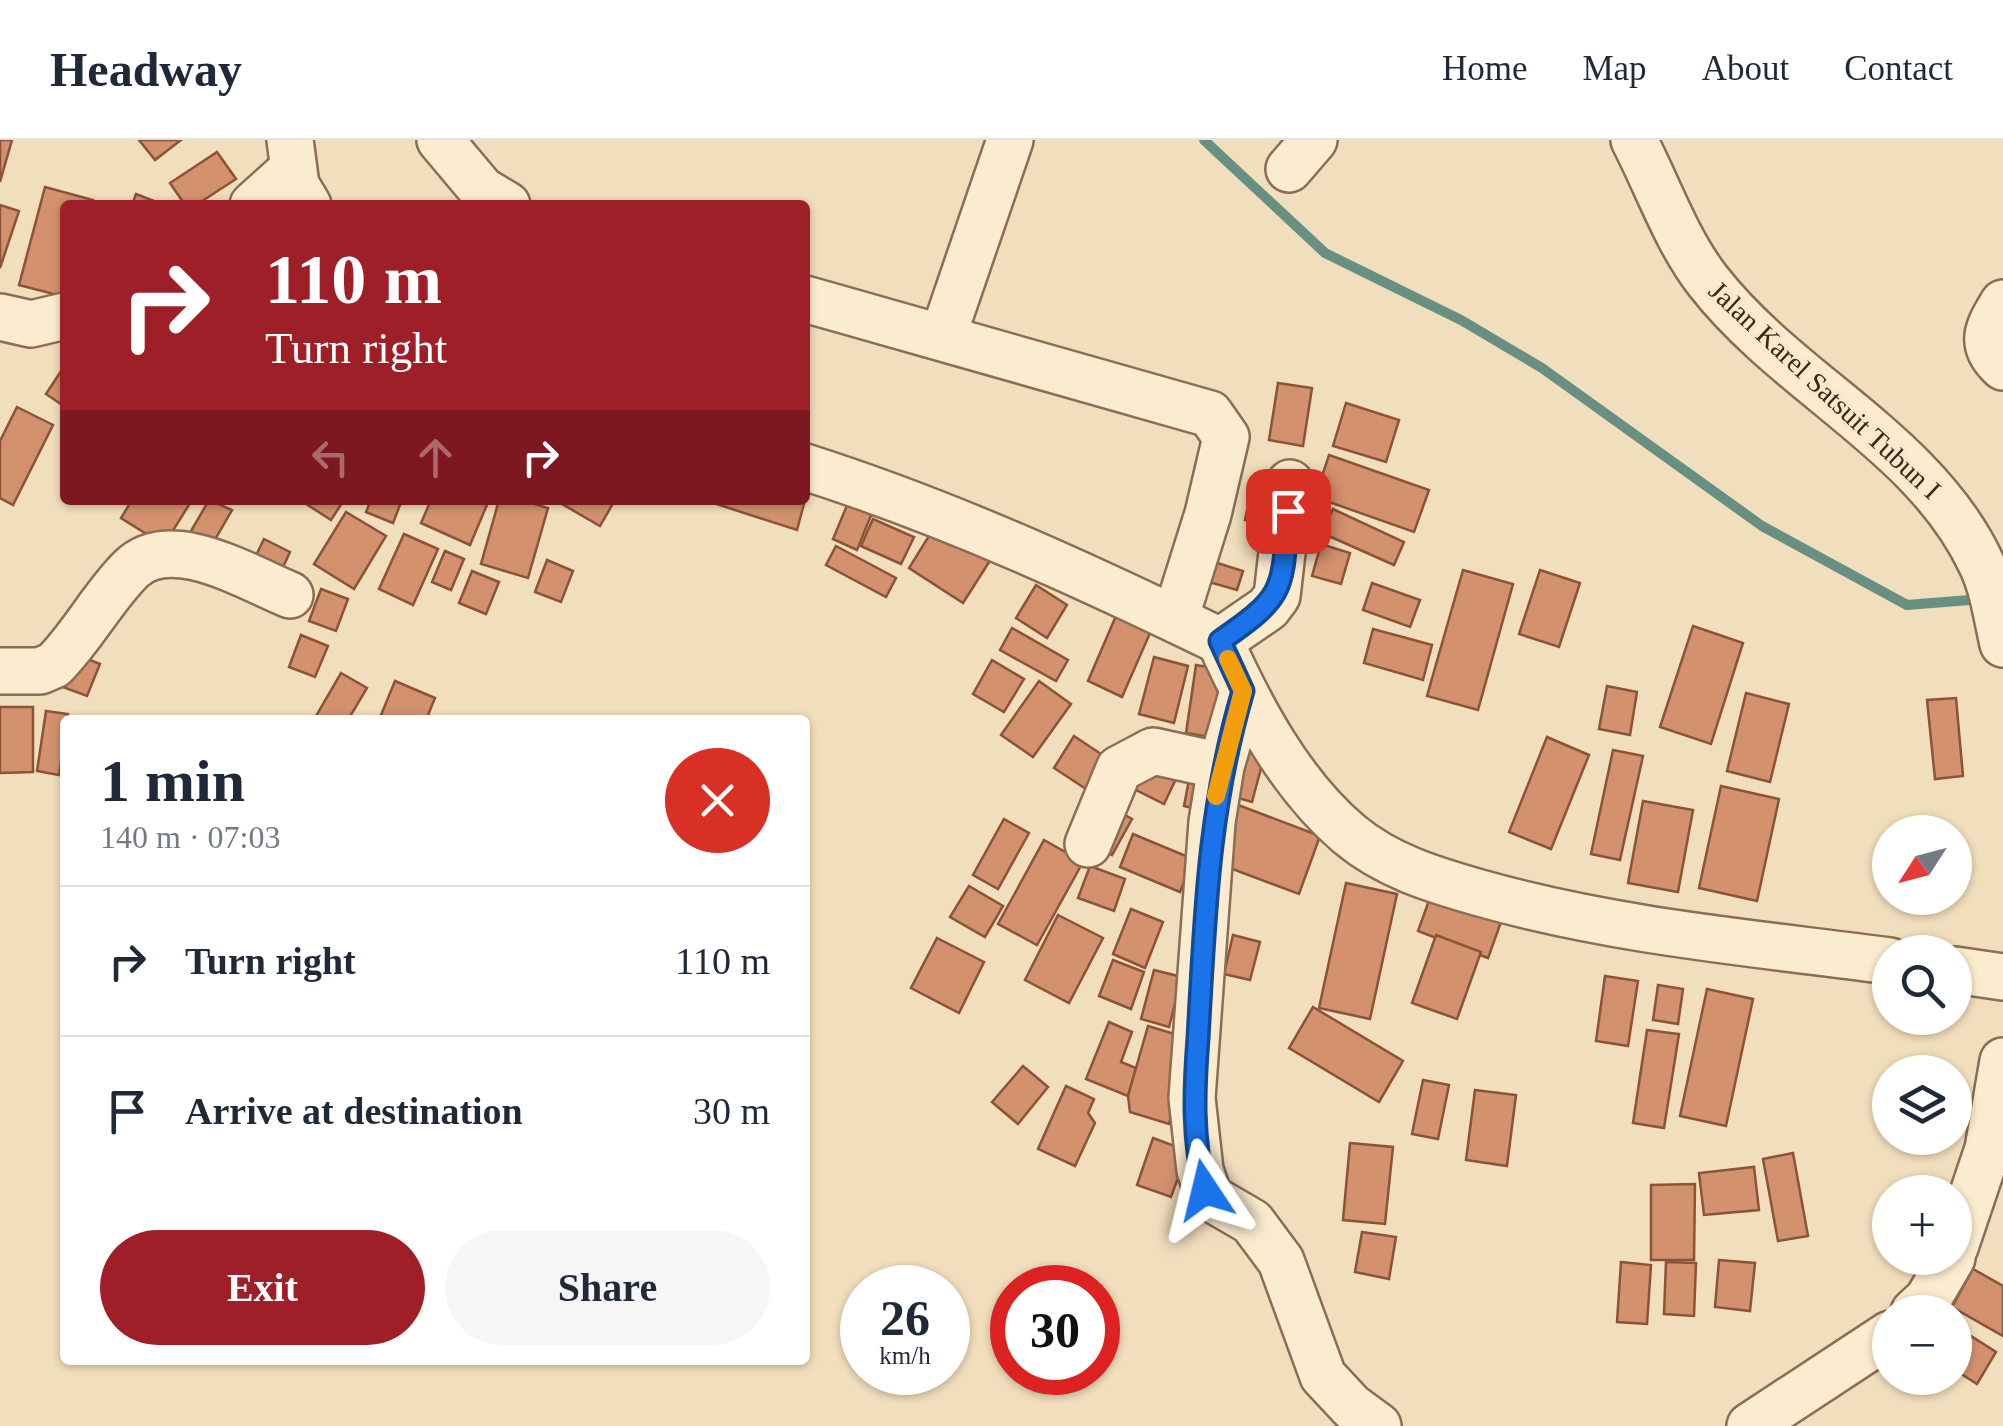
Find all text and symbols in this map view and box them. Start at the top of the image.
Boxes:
text: Headway [50,43,242,96]
text: Home [1442,49,1527,88]
text: Map [1582,49,1647,88]
text: About [1702,49,1789,88]
text: Contact [1844,49,1953,88]
icon: right [100,240,230,370]
text: 110 m [265,241,442,318]
street label: Jalan Karel Satsuit Tubun I [1703,275,1947,505]
text: Turn right [265,323,447,373]
icon: left [303,430,358,485]
icon: ahead [408,430,463,485]
icon: right [513,430,568,485]
pin [1246,469,1331,554]
icon: arrive [1261,484,1316,539]
text: 1 min [100,748,245,814]
button: close [665,748,770,853]
north arrow [1872,815,1972,915]
map controls [1872,815,1972,1395]
text: 140 m · 07:03 [100,819,280,855]
icon: right [100,934,155,989]
button: search [1872,935,1972,1035]
text: Turn right [185,940,356,982]
text: 110 m [675,940,770,982]
button: layers [1872,1055,1972,1155]
icon: arrive [100,1084,155,1139]
text: Arrive at destination [185,1090,523,1132]
text: 30 m [693,1090,770,1132]
position arrow [1153,1138,1257,1242]
button: + [1872,1175,1972,1275]
button: Exit [100,1230,425,1345]
button: Share [445,1230,770,1345]
speed limit sign: 30 [990,1265,1120,1395]
text: 26 [880,1290,930,1346]
button: − [1872,1295,1972,1395]
text: km/h [879,1342,931,1369]

